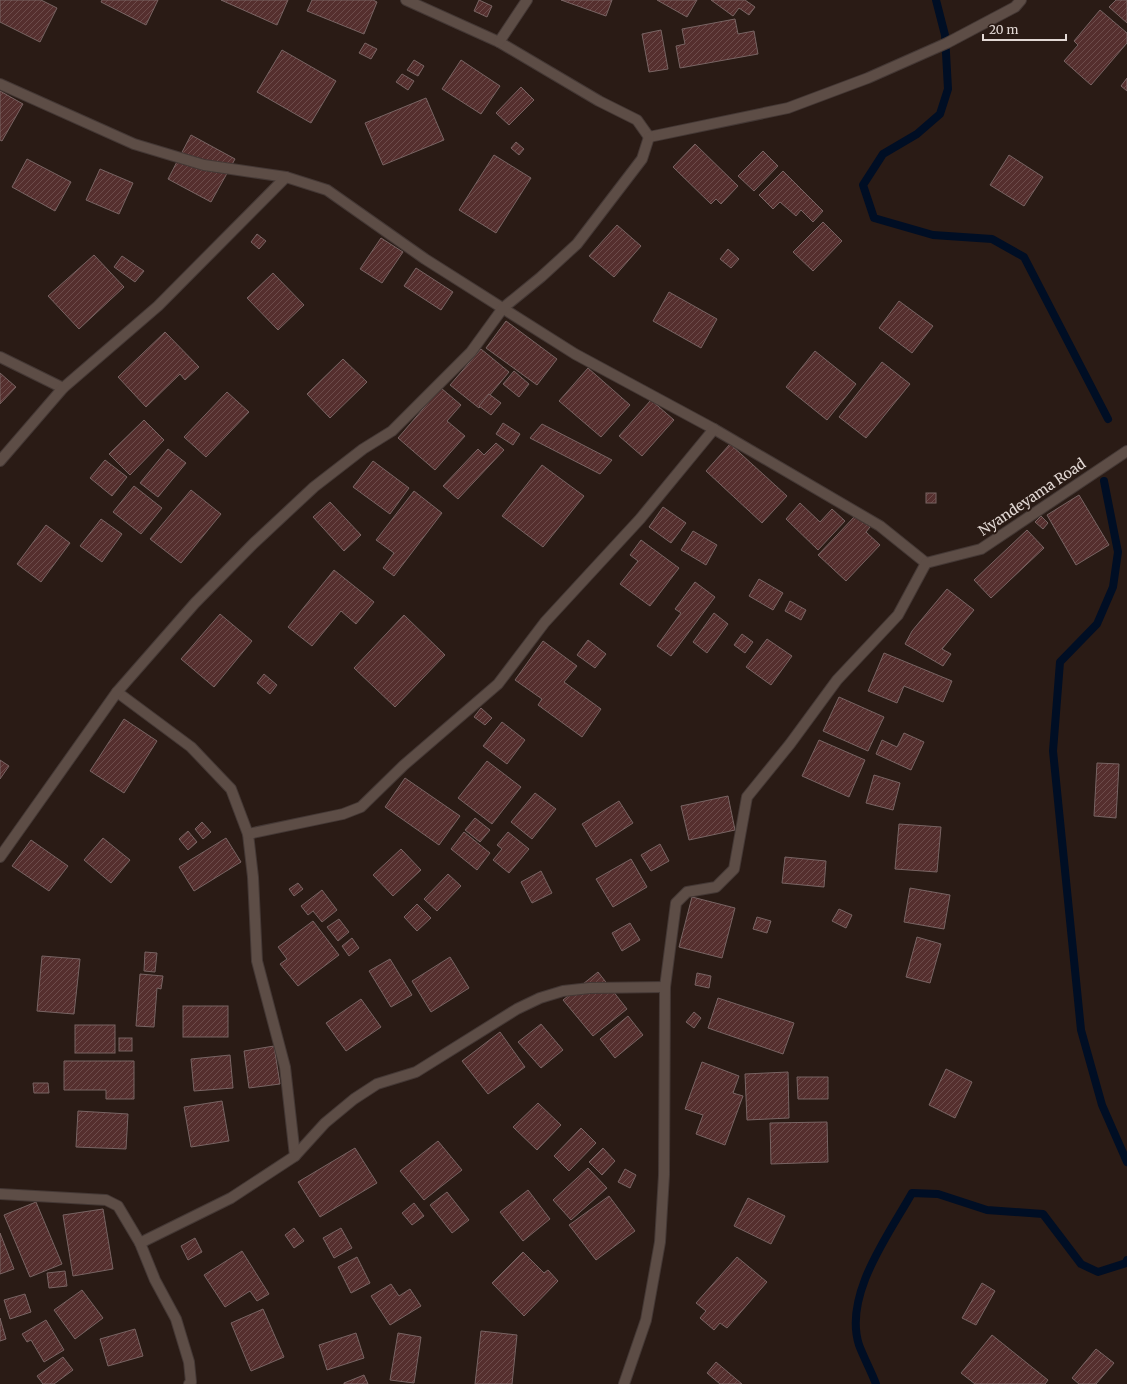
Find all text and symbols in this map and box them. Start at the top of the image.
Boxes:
scale bar [983,16,1066,42]
text: 20 m [989,22,1018,37]
street label: Nyandeyama Road [975,454,1090,540]

